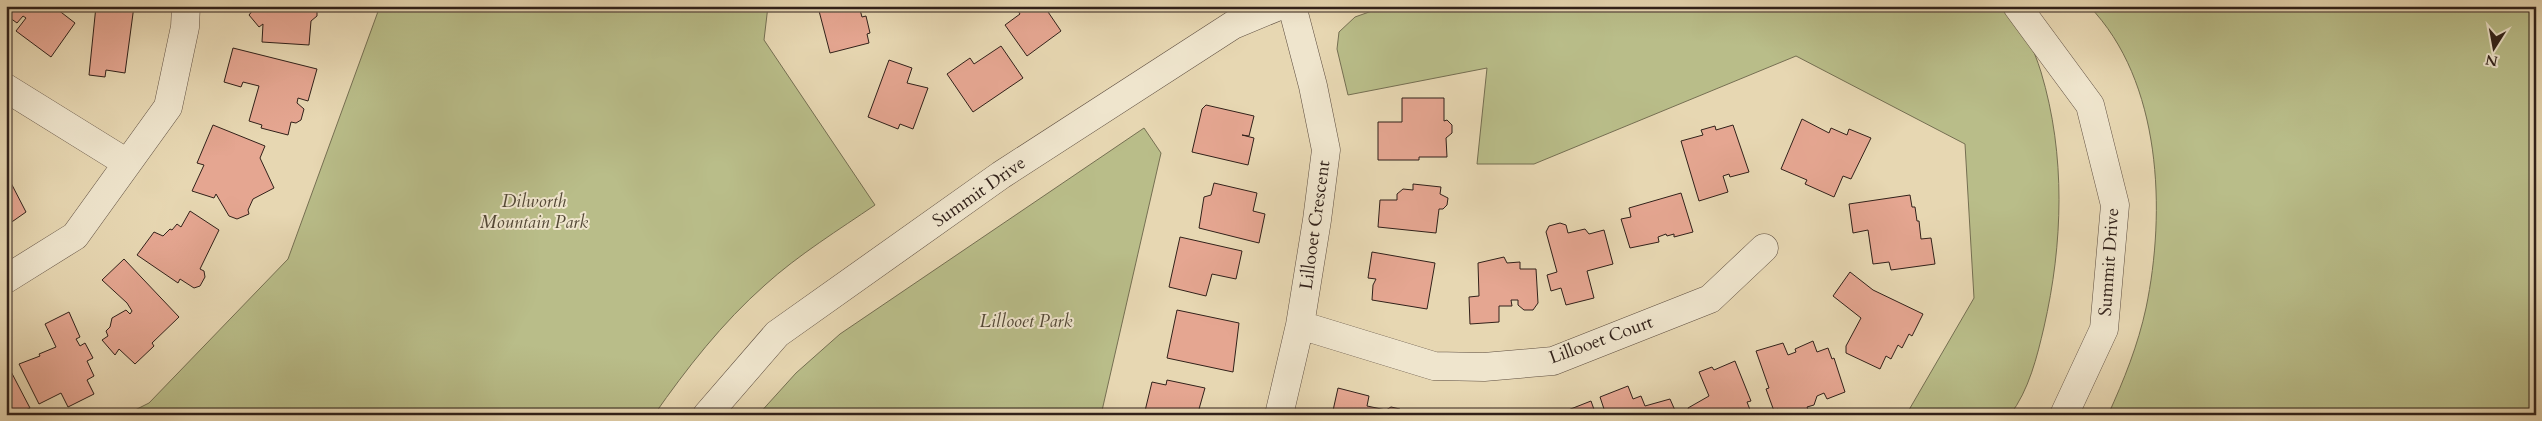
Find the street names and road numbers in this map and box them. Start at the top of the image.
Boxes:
street label: Summit Drive [927,151,1031,233]
street label: Lillooet Crescent [1294,159,1336,291]
street label: Summit Drive [2093,207,2125,317]
street label: Lillooet Court [1546,310,1657,370]

